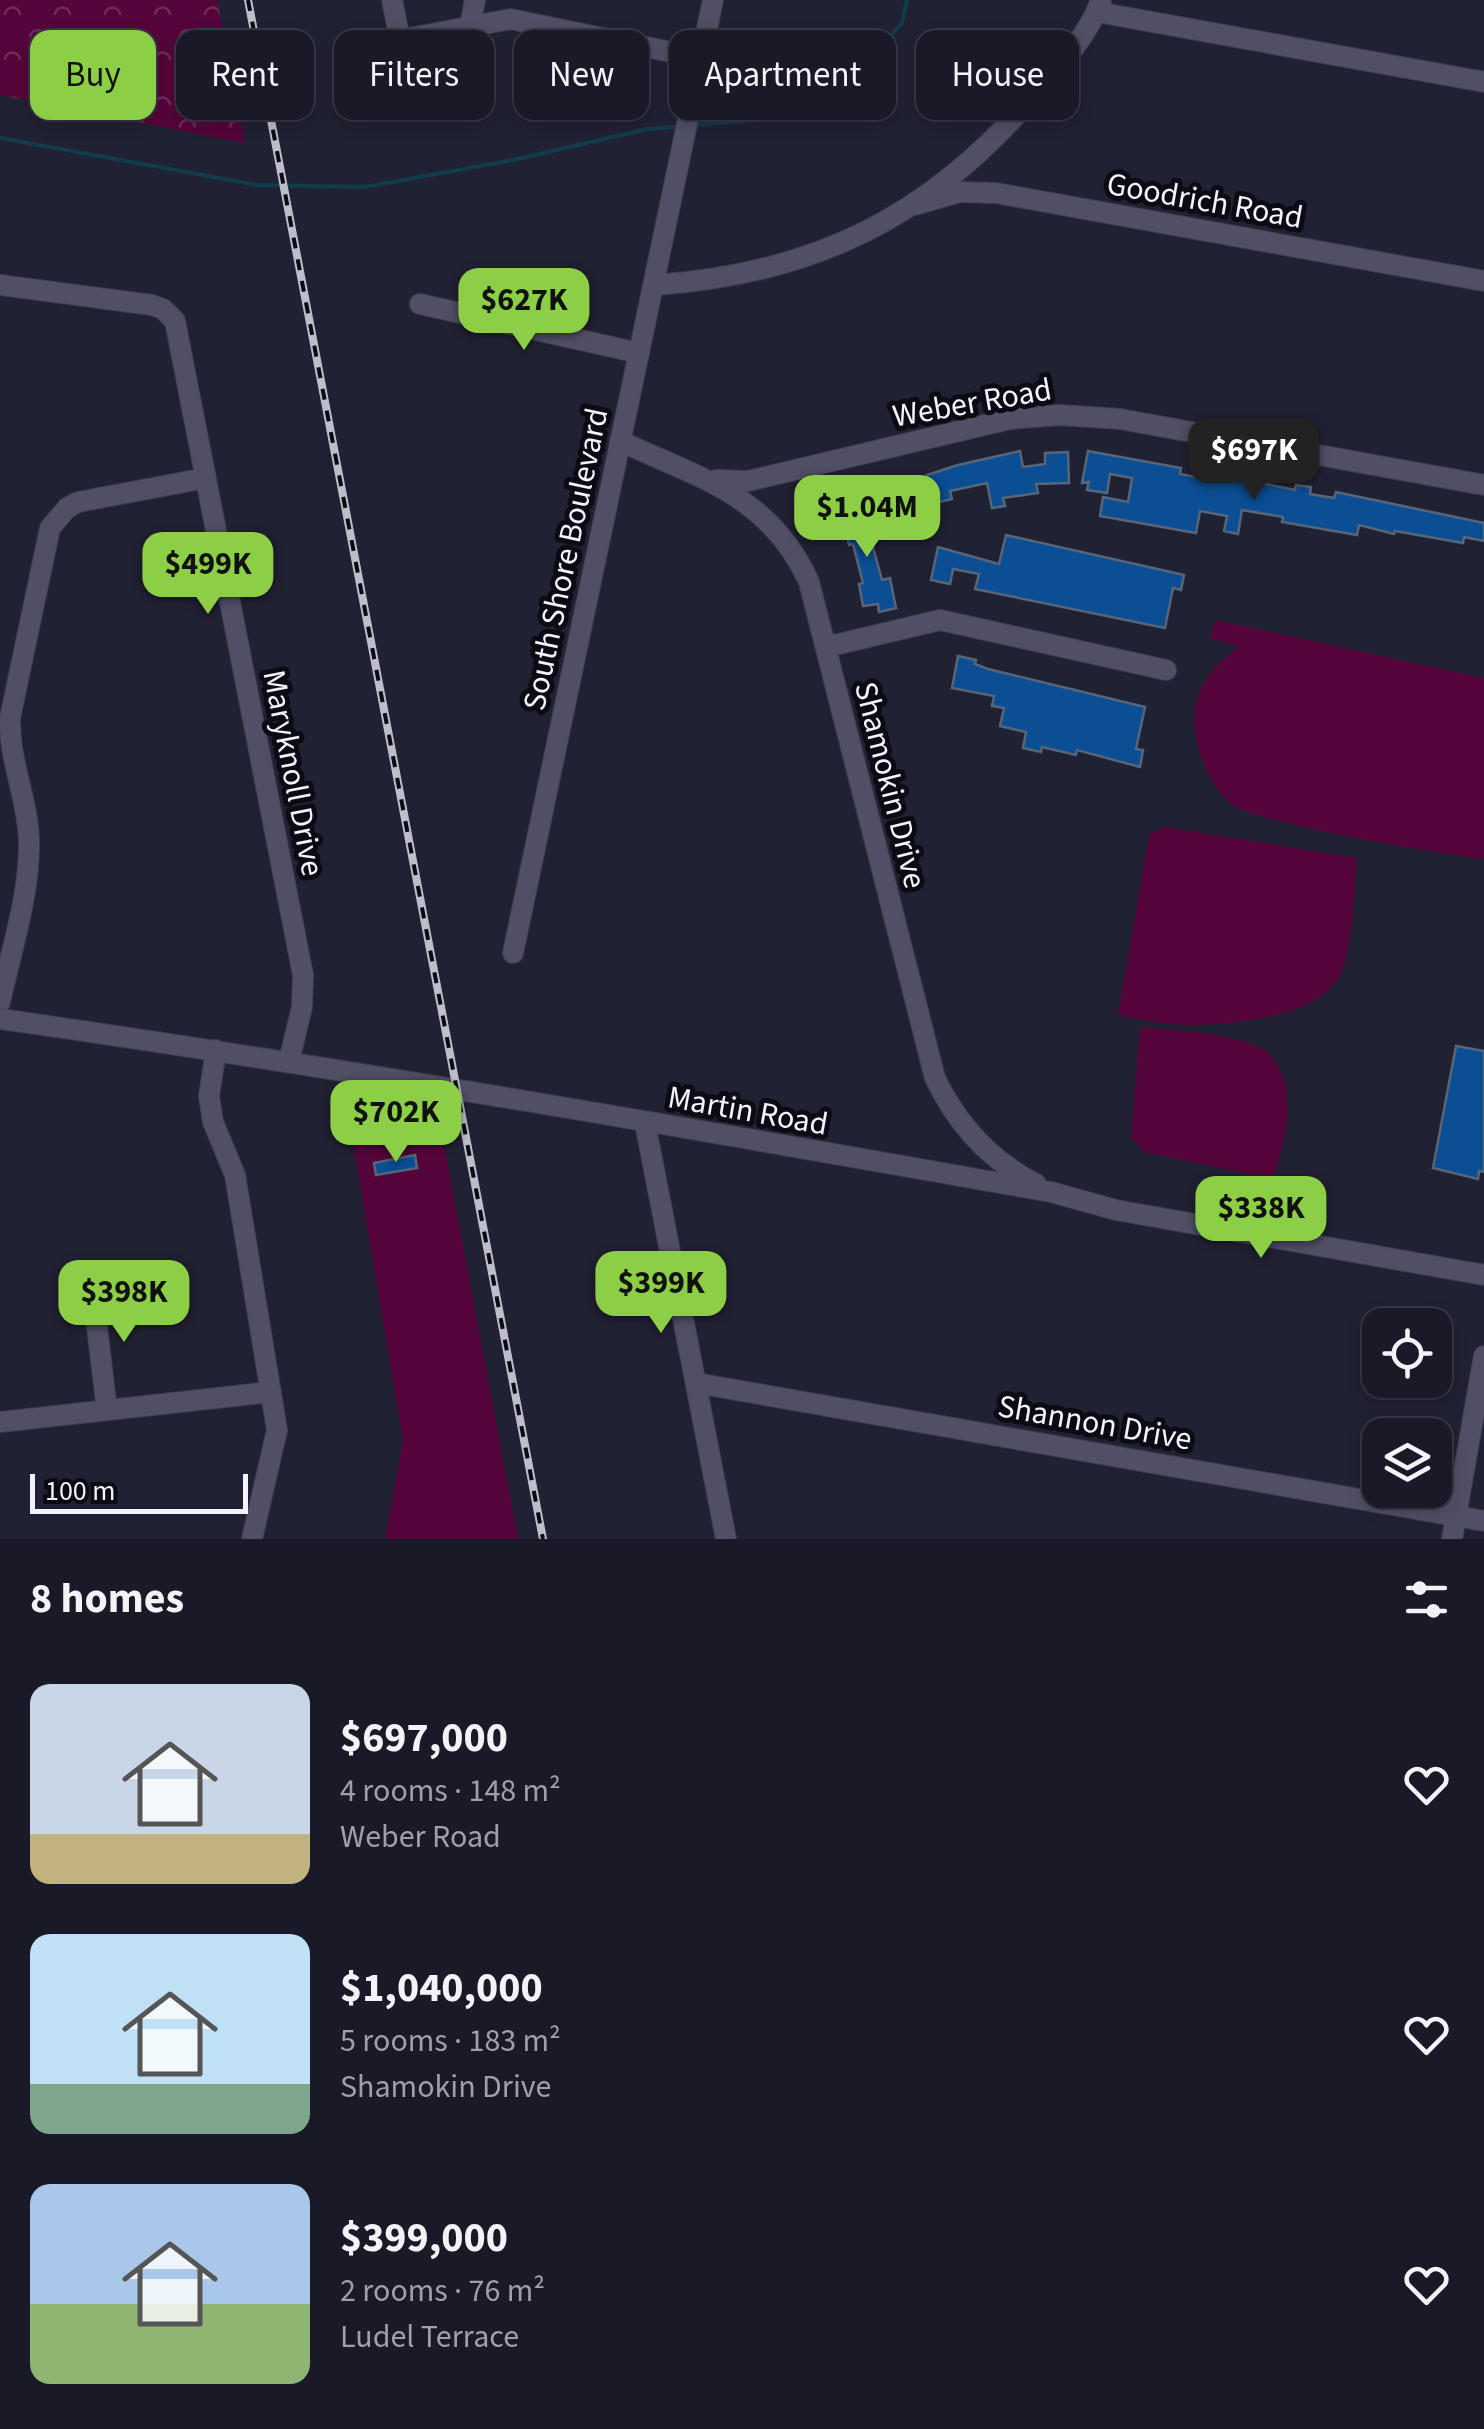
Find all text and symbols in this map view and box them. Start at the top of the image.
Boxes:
chip: Buy [30,30,156,120]
chip: Rent [176,30,314,120]
chip: Filters [334,30,494,120]
chip: New [514,30,649,120]
chip: Apartment [669,30,896,120]
chip: House [916,30,1079,120]
street label: Goodrich Road [1103,161,1306,241]
pin: $627K [454,268,594,353]
text: $627K [480,277,568,323]
street label: Weber Road [889,366,1055,440]
street label: South Shore Boulevard [511,404,621,715]
pin: $697K [1184,418,1324,503]
text: $697K [1210,427,1298,473]
pin: $1.04M [786,475,948,560]
text: $1.04M [816,484,918,530]
pin: $499K [138,532,278,617]
text: $499K [164,541,252,587]
street label: Maryknoll Drive [250,666,336,880]
street label: Shamokin Drive [842,677,938,893]
street label: Martin Road [664,1074,831,1148]
pin: $702K [326,1080,466,1165]
text: $702K [352,1089,440,1135]
pin: $338K [1191,1176,1331,1261]
text: $338K [1217,1185,1305,1231]
pin: $399K [591,1251,731,1336]
pin: $398K [54,1260,194,1345]
text: $399K [617,1260,705,1306]
text: $398K [80,1269,168,1315]
map controls [1362,1308,1452,1508]
button: locate [1362,1308,1452,1398]
street label: Shannon Drive [994,1383,1195,1463]
button: layers [1362,1418,1452,1508]
scale bar [30,1469,248,1514]
text: 100 m [45,1471,116,1511]
text: 8 homes [30,1569,184,1629]
icon: filters [1399,1572,1454,1627]
text: $697,000 [340,1708,508,1768]
icon: home [110,1724,230,1844]
icon: heart [1399,1757,1454,1812]
text: 4 rooms · 148 m² [340,1768,561,1814]
text: Weber Road [340,1814,501,1860]
text: $1,040,000 [340,1958,543,2018]
icon: home [110,1974,230,2094]
icon: heart [1399,2007,1454,2062]
text: 5 rooms · 183 m² [340,2018,561,2064]
text: Shamokin Drive [340,2064,551,2110]
text: $399,000 [340,2208,508,2268]
icon: home [110,2224,230,2344]
icon: heart [1399,2257,1454,2312]
text: 2 rooms · 76 m² [340,2268,545,2314]
text: Ludel Terrace [340,2314,519,2360]

